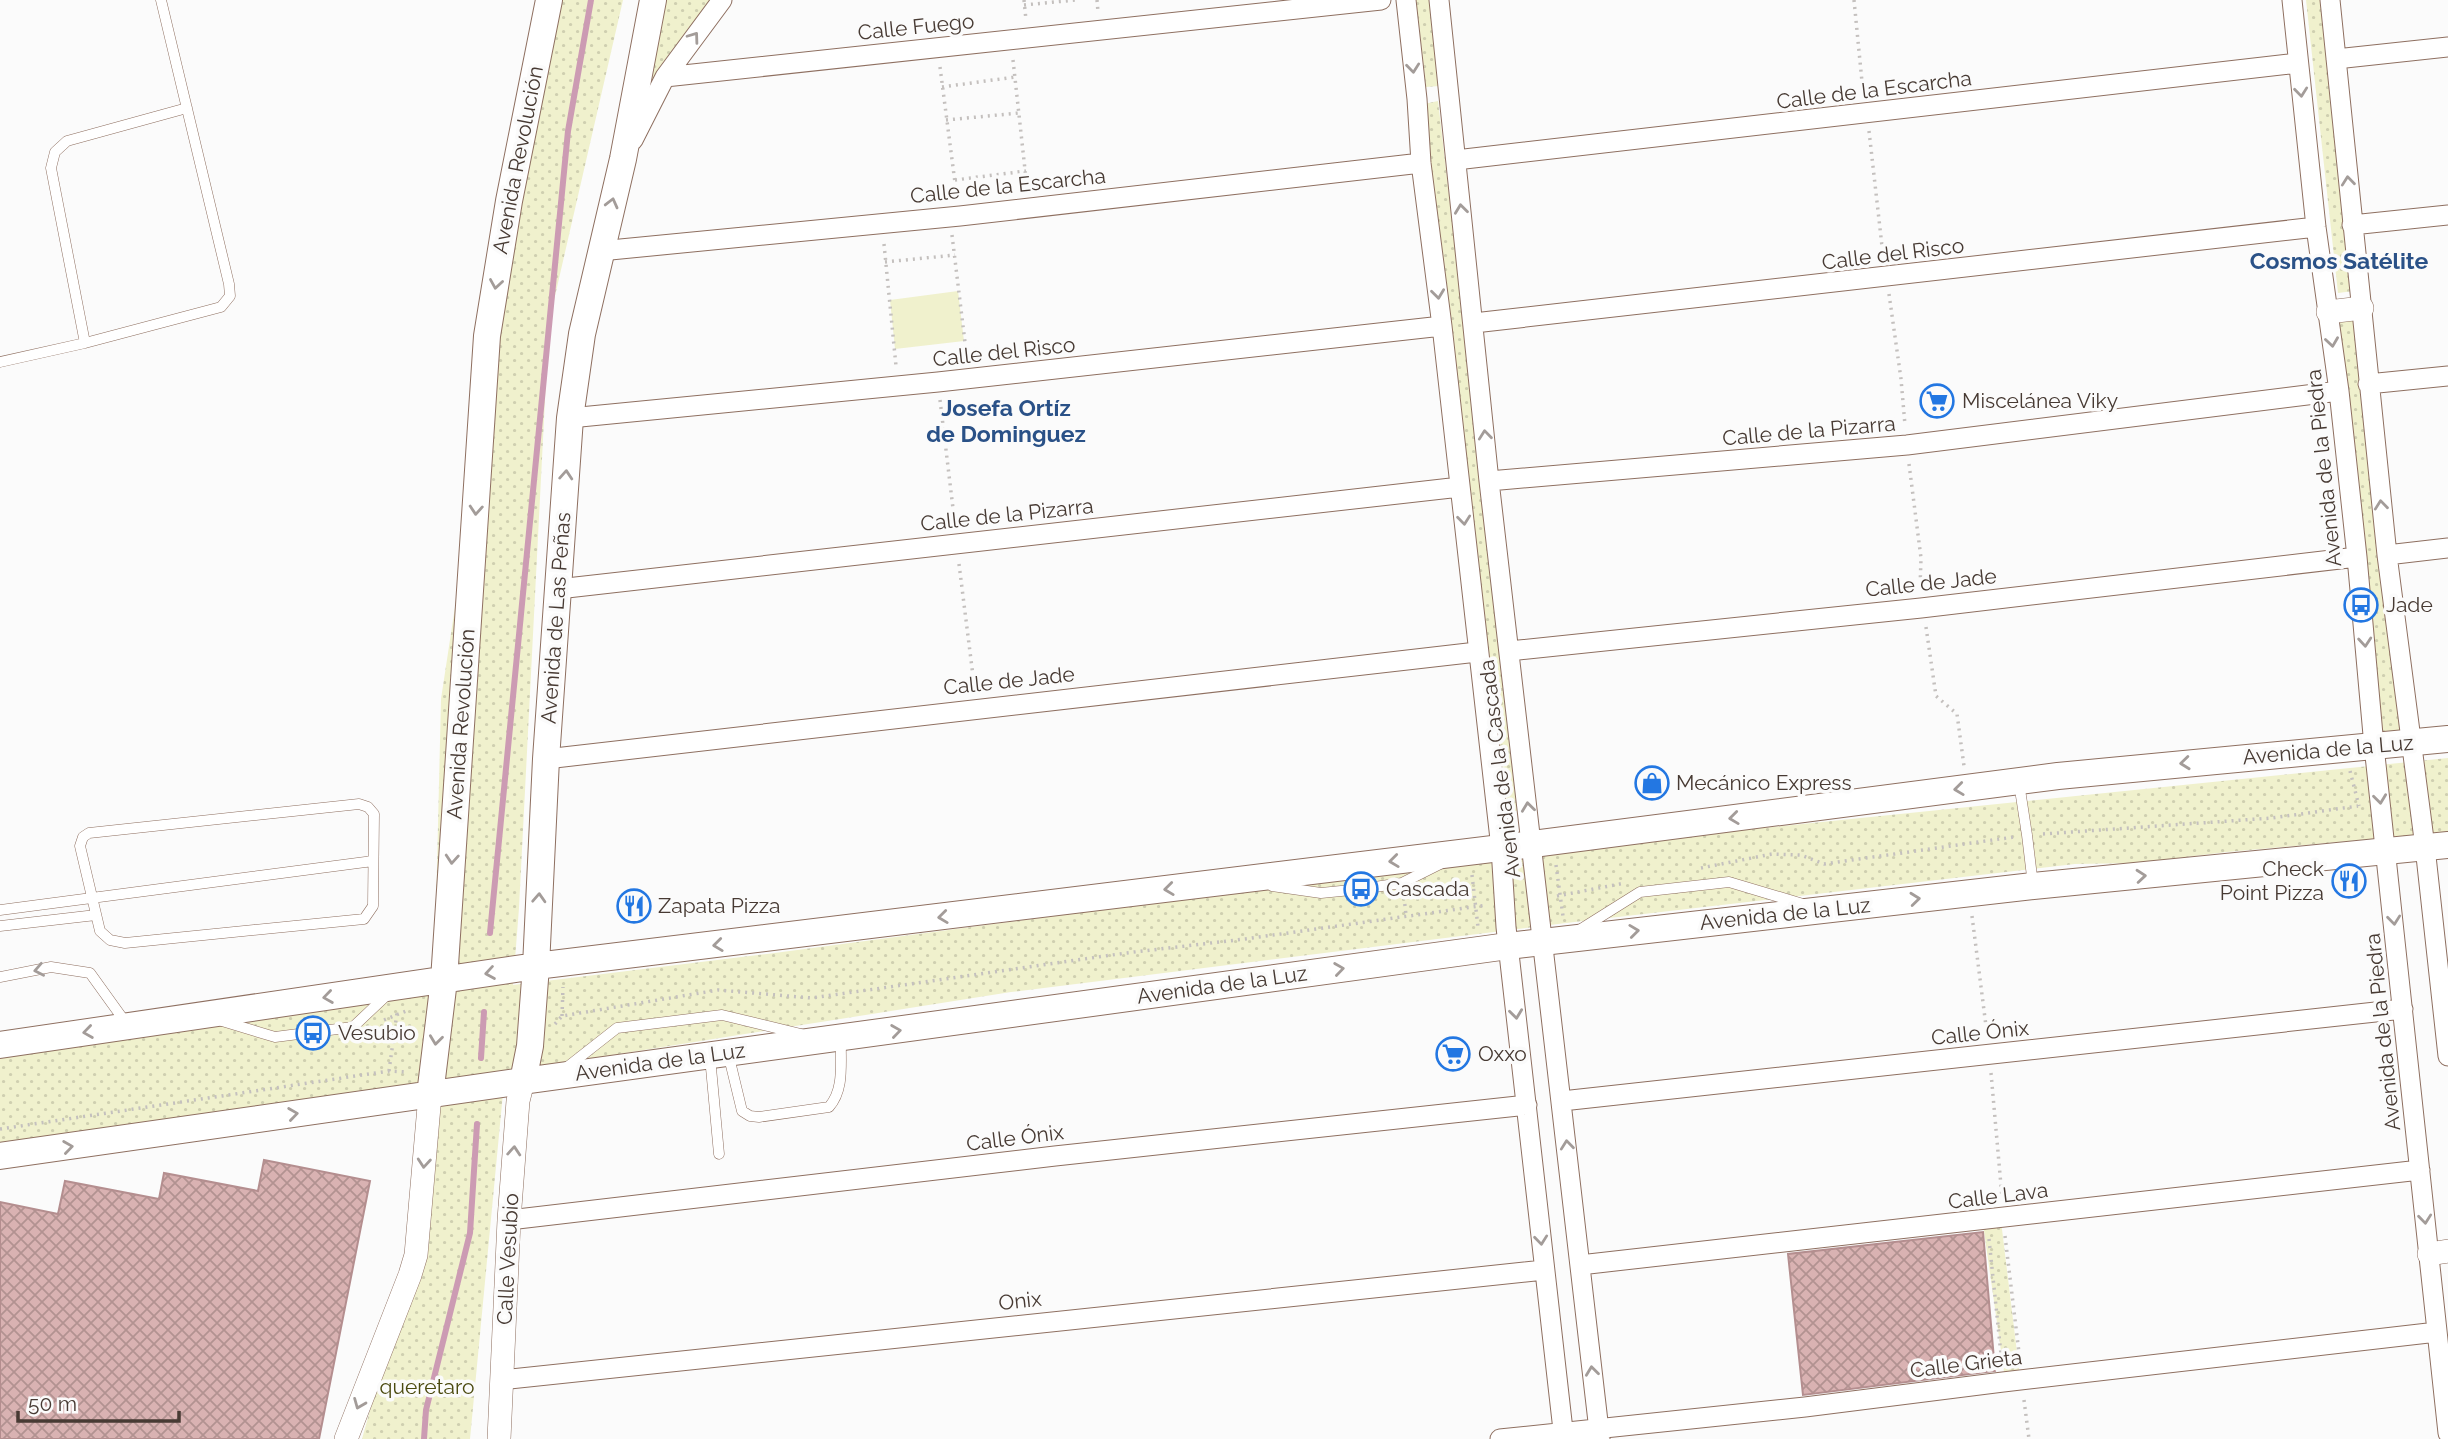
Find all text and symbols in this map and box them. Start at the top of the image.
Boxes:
street label: Calle Fuego [857,8,975,45]
one-way arrow [686,33,699,45]
one-way arrow [1406,62,1421,74]
street label: Avenida Revolución [487,64,548,256]
street label: Calle de la Escarcha [1775,65,1973,114]
one-way arrow [2294,86,2309,98]
street label: Calle de la Escarcha [909,163,1107,208]
one-way arrow [2341,175,2356,186]
one-way arrow [604,197,618,209]
one-way arrow [1454,203,1469,215]
street label: Calle del Risco [1820,232,1965,275]
district label: Cosmos Satélite [2250,247,2428,274]
one-way arrow [489,278,504,290]
one-way arrow [1430,288,1445,300]
street label: Calle del Risco [932,332,1076,371]
one-way arrow [2324,336,2339,348]
street label: Avenida de la Piedra [2301,368,2346,568]
supermarket icon: Miscelánea Viky [1918,382,1956,420]
place label: Miscelánea Viky [1962,388,2118,413]
district label: Josefa Ortíz de Dominguez [926,394,1086,447]
street label: Calle de la Pizarra [1721,410,1897,451]
one-way arrow [1478,430,1493,441]
one-way arrow [558,470,573,481]
street label: Calle de la Pizarra [919,493,1095,536]
one-way arrow [2374,499,2389,511]
one-way arrow [468,505,483,516]
street label: Avenida de Las Peñas [536,511,575,725]
one-way arrow [1456,514,1471,526]
street label: Calle de Jade [1864,563,1998,602]
bus stop icon: Jade [2342,586,2380,624]
place label: Jade [2386,592,2433,617]
street label: Avenida Revolución [441,628,480,820]
one-way arrow [2357,636,2372,647]
street label: Avenida de la Cascada [1474,658,1525,880]
street label: Calle de Jade [942,661,1076,700]
street label: Avenida de la Luz [2241,730,2415,769]
one-way arrow [2179,755,2190,770]
shop icon: Mecánico Express [1633,764,1671,802]
place label: Mecánico Express [1676,770,1852,795]
one-way arrow [1953,781,1965,796]
one-way arrow [2373,793,2388,805]
one-way arrow [1521,802,1536,813]
one-way arrow [1728,810,1739,825]
one-way arrow [445,854,460,865]
one-way arrow [1389,854,1400,869]
place label: Check Point Pizza [2220,856,2324,905]
restaurant icon: Check Point Pizza [2330,862,2368,900]
one-way arrow [2136,868,2147,883]
bus stop icon: Cascada [1342,870,1380,908]
place label: Cascada [1386,876,1469,901]
one-way arrow [1163,881,1175,896]
restaurant icon: Zapata Pizza [615,887,653,925]
one-way arrow [532,892,547,903]
street label: Avenida de la Luz [1698,892,1872,935]
one-way arrow [1909,892,1921,907]
place label: Zapata Pizza [658,893,781,918]
one-way arrow [938,910,949,925]
one-way arrow [2386,914,2401,926]
one-way arrow [1628,924,1639,939]
street label: Avenida de la Piedra [2360,932,2405,1132]
one-way arrow [712,938,724,953]
street label: Avenida de la Luz [1135,960,1309,1009]
one-way arrow [33,961,45,976]
one-way arrow [1333,962,1345,977]
one-way arrow [484,965,496,980]
one-way arrow [322,989,334,1004]
one-way arrow [1509,1008,1524,1020]
bus stop icon: Vesubio [294,1014,332,1052]
street label: Calle Ónix [1930,1015,2030,1050]
place label: Vesubio [338,1020,416,1045]
one-way arrow [82,1024,94,1039]
one-way arrow [890,1024,901,1039]
one-way arrow [429,1034,444,1046]
supermarket icon: Oxxo [1434,1035,1472,1073]
street label: Avenida de la Luz [573,1037,747,1086]
place label: Oxxo [1478,1041,1527,1066]
one-way arrow [287,1107,299,1122]
street label: Calle Ónix [965,1119,1066,1156]
one-way arrow [62,1139,73,1154]
one-way arrow [1559,1139,1574,1151]
one-way arrow [506,1145,521,1156]
one-way arrow [417,1157,432,1168]
street label: Calle Lava [1946,1177,2049,1214]
street label: Calle Vesubio [492,1192,523,1326]
one-way arrow [2418,1213,2433,1225]
one-way arrow [1534,1234,1549,1246]
street label: Onix [997,1286,1043,1315]
street label: Calle Grieta [1909,1344,2023,1383]
one-way arrow [1585,1365,1600,1377]
park label: queretaro [379,1374,475,1399]
scale bar [18,1380,178,1424]
text: 50 m [28,1391,77,1416]
one-way arrow [354,1397,368,1409]

